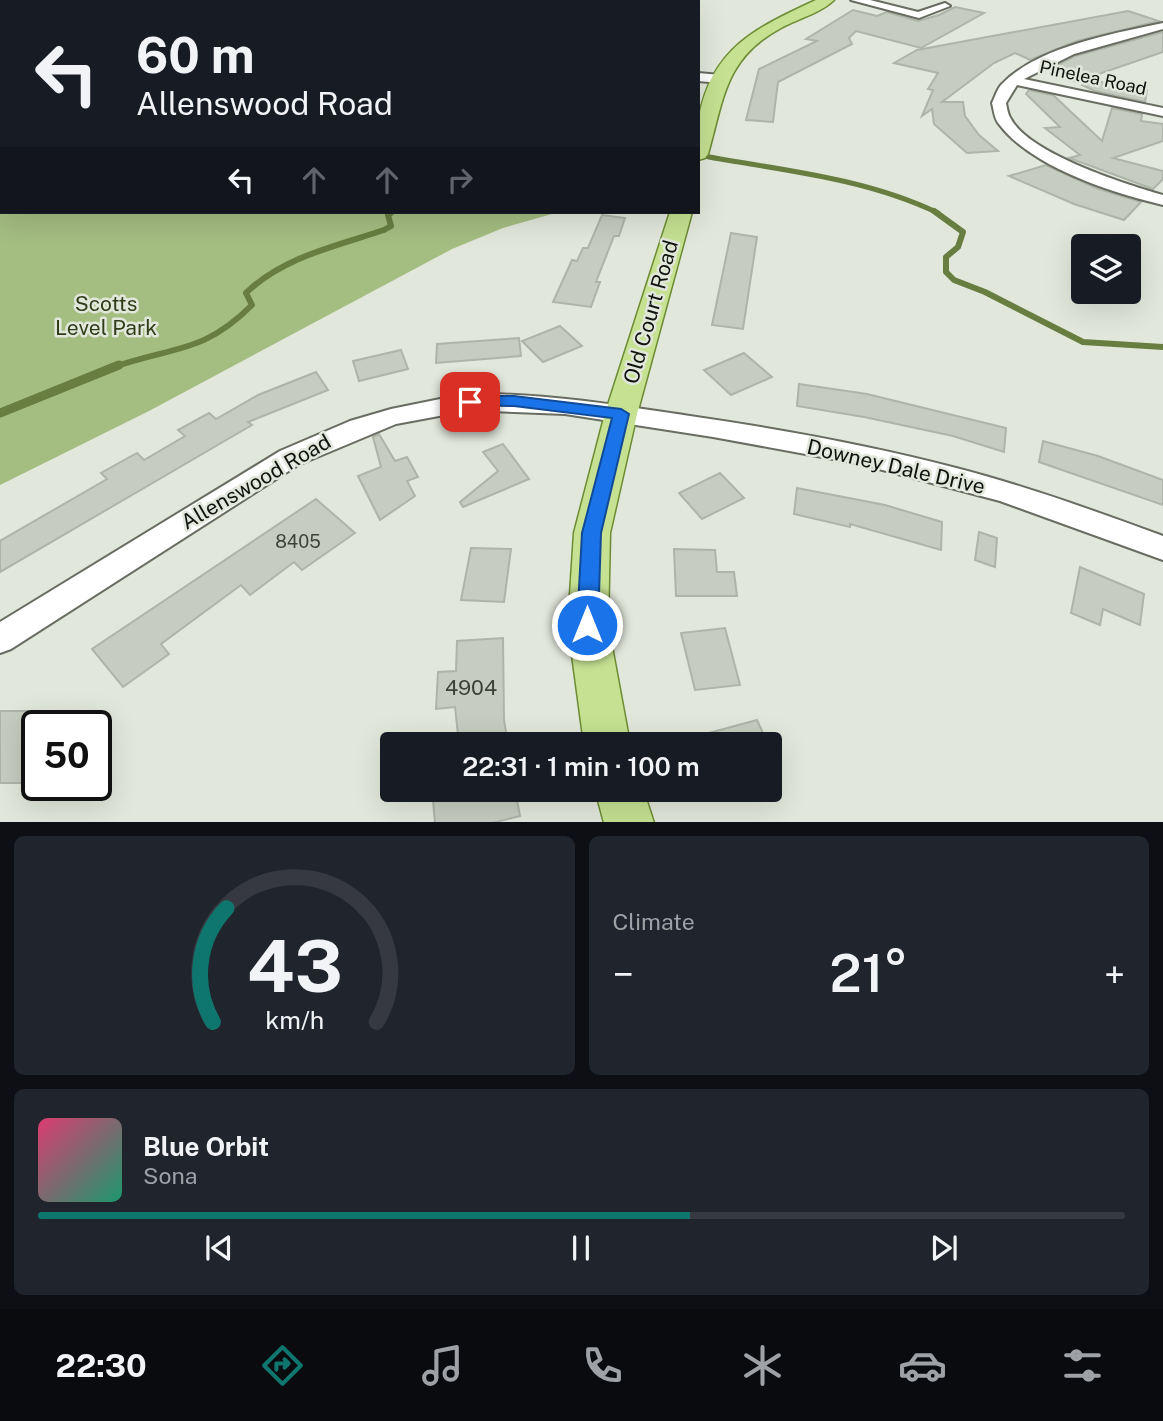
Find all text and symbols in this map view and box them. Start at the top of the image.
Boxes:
text: 60 m [136,26,255,84]
icon: left [21,28,112,119]
street label: Pinelea Road [1038,56,1148,99]
text: Allenswood Road [136,85,393,122]
icon: left [222,161,260,199]
icon: ahead [295,161,333,199]
icon: ahead [368,161,406,199]
icon: right [441,161,479,199]
map controls [1071,234,1141,304]
button: layers [1071,234,1141,304]
street label: Old Court Road [618,237,683,387]
park label: Scotts Level Park [55,291,157,340]
pin [440,372,500,432]
icon: arrive [451,383,489,421]
street label: Allenswood Road [177,429,335,535]
street label: Downey Dale Drive [805,434,988,499]
house number: 8405 [275,531,321,552]
position arrow [550,588,624,662]
house number: 4904 [445,675,497,700]
speed limit sign: 50 [21,710,112,801]
text: 22:31 · 1 min · 100 m [462,751,700,782]
text: Climate [613,908,695,935]
text: 43 [246,923,342,1008]
text: 21° [830,943,908,1004]
text: − [613,952,634,997]
text: + [1104,952,1125,997]
text: km/h [265,1004,324,1034]
text: Blue Orbit [143,1131,269,1162]
text: Sona [143,1162,197,1189]
icon: previous [200,1229,238,1267]
icon: pause [562,1229,600,1267]
icon: next [925,1229,963,1267]
icon: directions [258,1341,307,1390]
icon: music [418,1341,467,1390]
icon: phone [578,1341,627,1390]
icon: climate [738,1341,787,1390]
icon: car [898,1341,947,1390]
icon: filters [1058,1341,1107,1390]
text: 22:30 [56,1347,147,1384]

